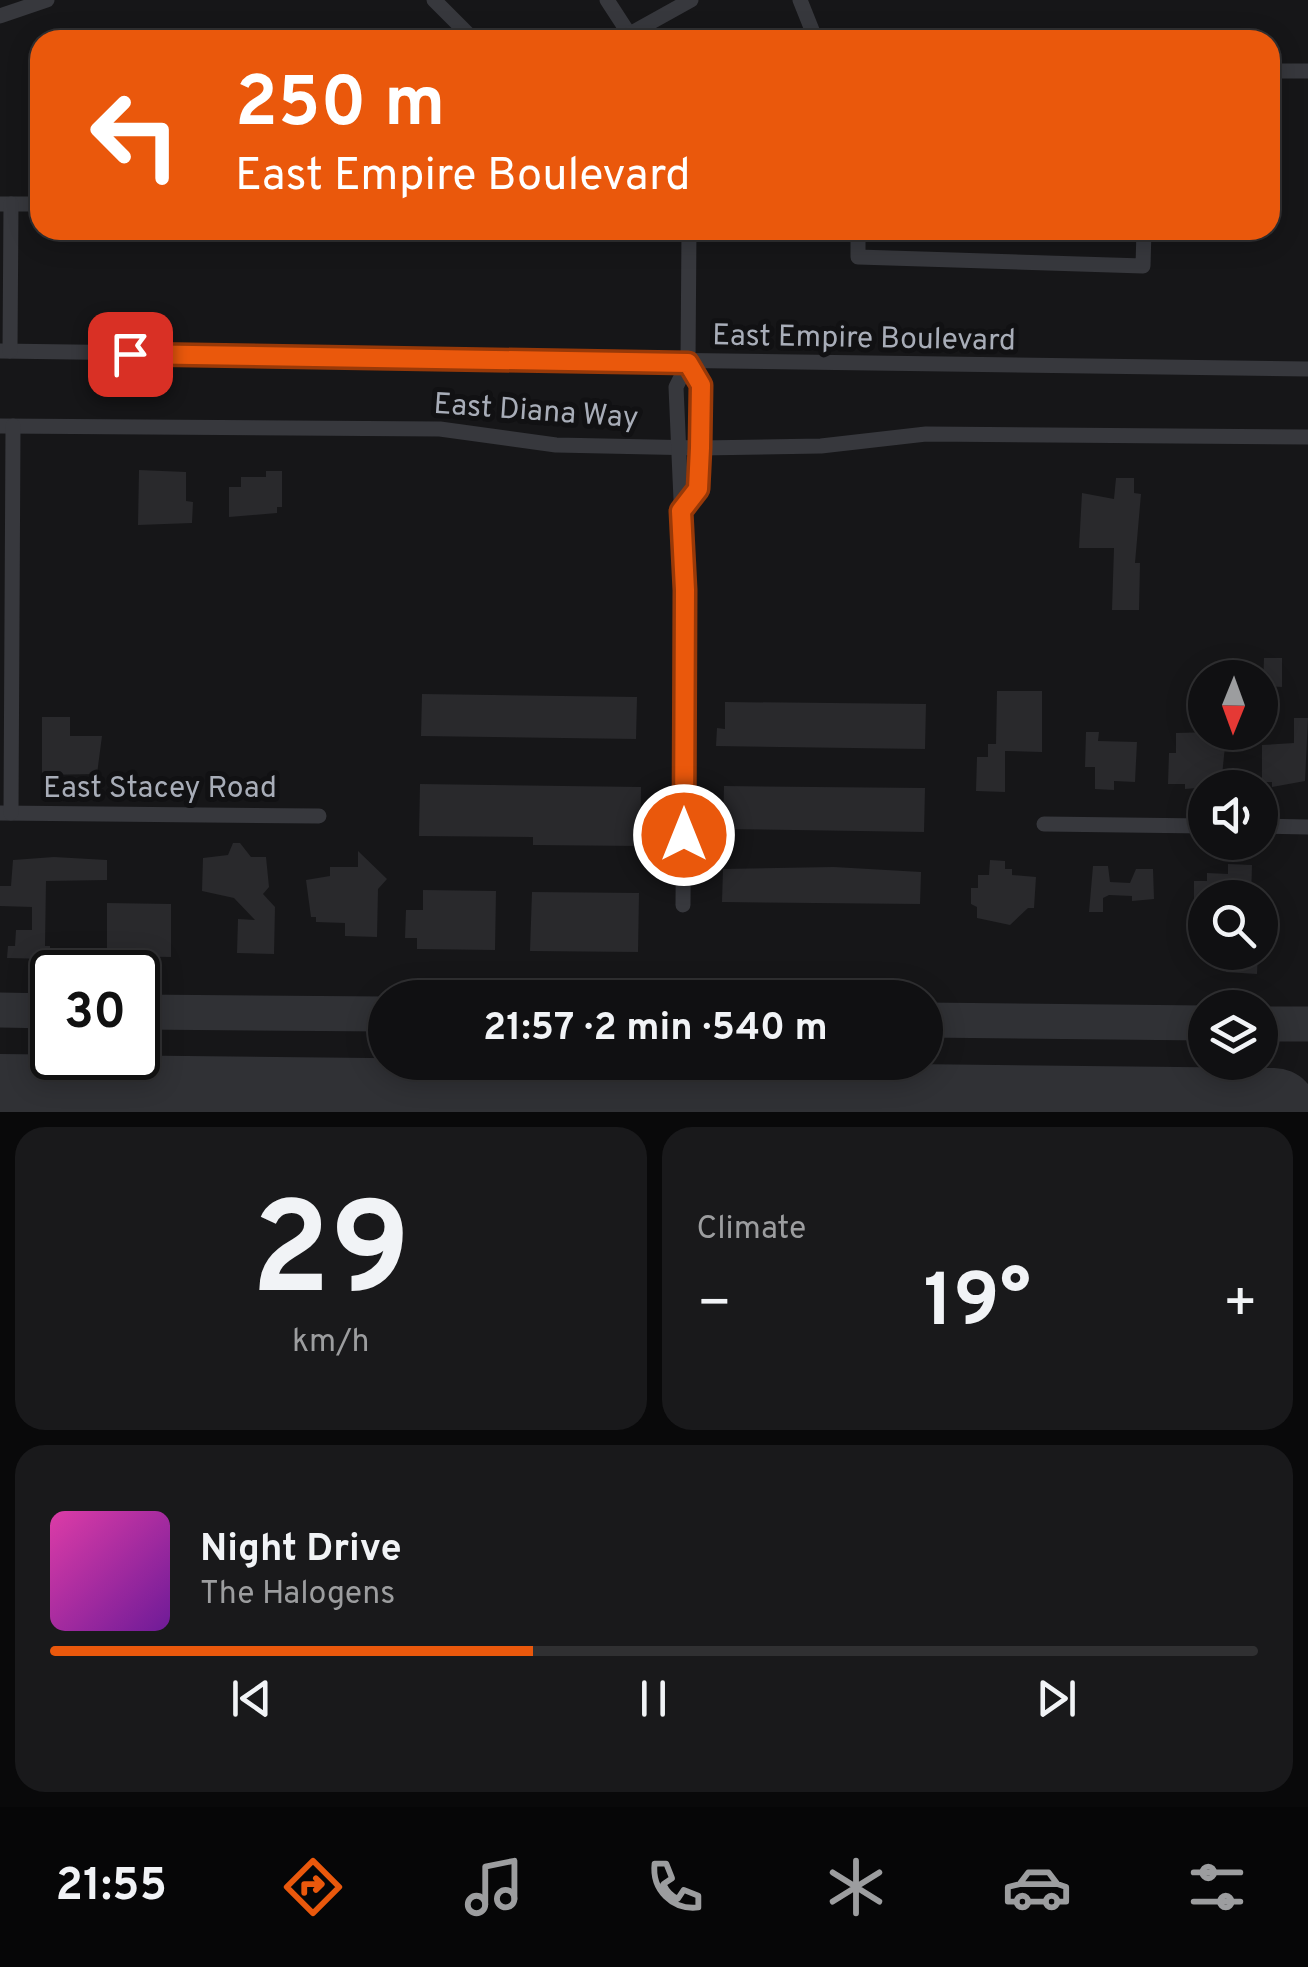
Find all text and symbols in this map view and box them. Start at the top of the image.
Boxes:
text: 250 m [235,62,445,151]
icon: left [70,70,200,200]
text: East Empire Boulevard [235,149,691,206]
pin [88,312,173,397]
street label: East Empire Boulevard [712,318,1016,361]
icon: arrive [103,327,158,382]
street label: East Diana Way [432,387,640,438]
north arrow [1188,660,1278,750]
map controls [1188,660,1278,1080]
button: sound [1188,770,1278,860]
street label: East Stacey Road [43,771,277,808]
position arrow [632,783,736,887]
button: search [1188,880,1278,970]
speed limit sign: 30 [30,950,160,1080]
button: layers [1188,990,1278,1080]
text: 21:57 · 2 min · 540 m [483,1005,828,1054]
text: 29 [251,1175,410,1340]
text: Climate [697,1210,806,1250]
text: 19° [924,1258,1031,1353]
text: − [697,1271,732,1341]
text: + [1223,1271,1258,1341]
text: km/h [292,1323,370,1363]
text: Night Drive [200,1526,402,1575]
text: The Halogens [200,1575,395,1615]
icon: previous [224,1671,279,1726]
icon: pause [626,1671,681,1726]
icon: next [1029,1671,1084,1726]
icon: directions [278,1852,348,1922]
icon: music [459,1852,529,1922]
icon: phone [640,1852,710,1922]
icon: climate [821,1852,891,1922]
icon: car [1002,1852,1072,1922]
icon: filters [1182,1852,1252,1922]
text: 21:55 [55,1859,167,1916]

